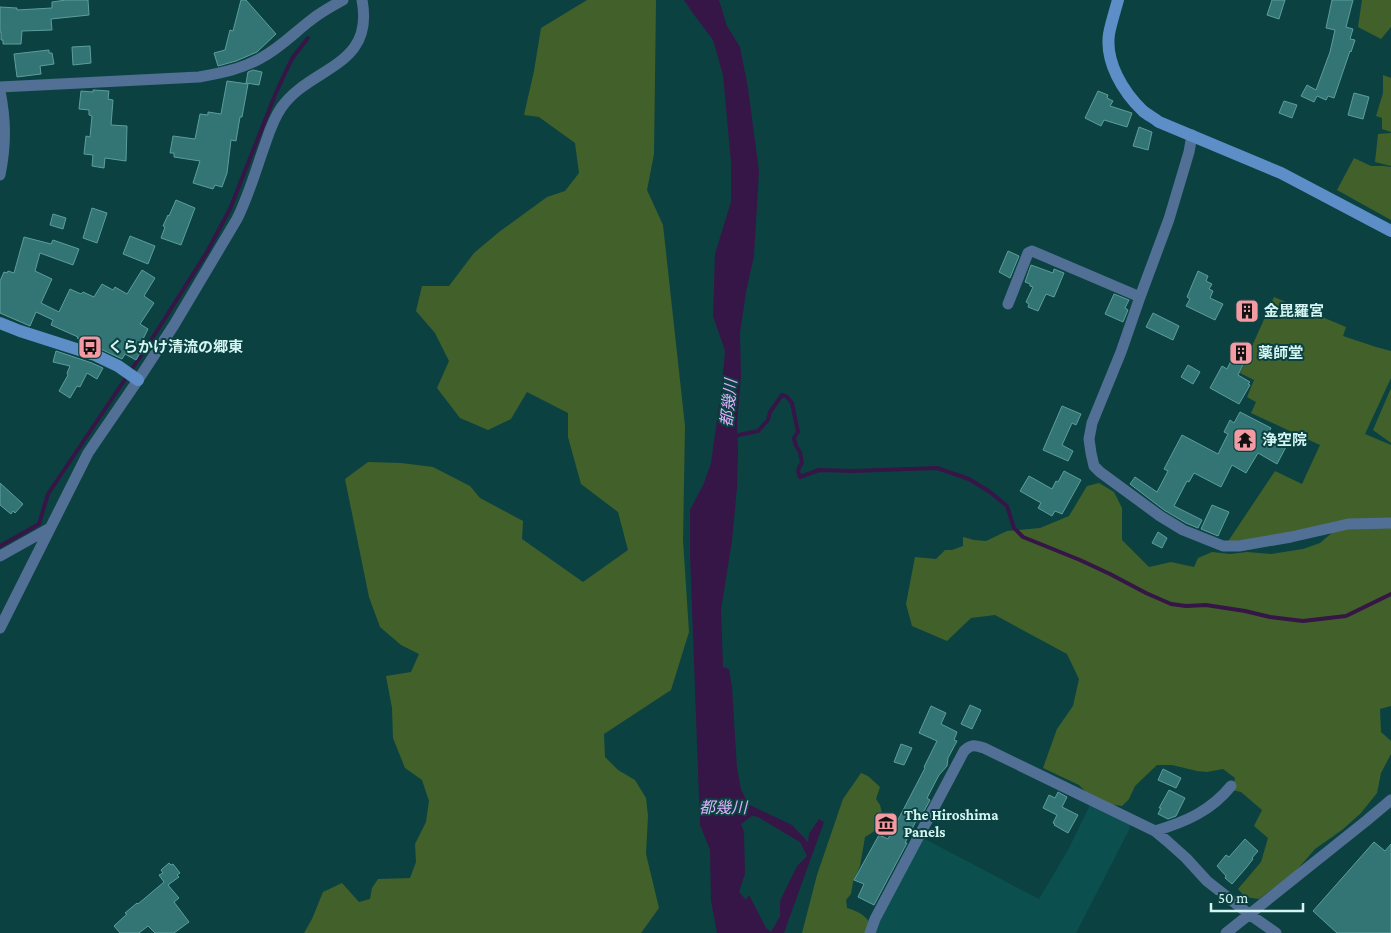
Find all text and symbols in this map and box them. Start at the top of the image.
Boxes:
building icon: 金毘羅宮 [1234,298,1260,324]
place label: 金毘羅宮 [1264,303,1324,319]
bus stop icon: くらかけ清流の郷東 [77,334,103,360]
place label: くらかけ清流の郷東 [108,339,243,355]
building icon: 薬師堂 [1228,340,1254,366]
place label: 薬師堂 [1258,345,1303,361]
water label: 都幾川 [718,376,740,428]
temple icon: 浄空院 [1232,427,1258,453]
place label: 浄空院 [1262,432,1307,448]
water label: 都幾川 [699,799,749,816]
place label: The Hiroshima Panels [904,807,999,840]
museum icon: The Hiroshima Panels [873,811,899,837]
scale bar [1211,880,1304,912]
text: 50 m [1218,890,1248,906]

